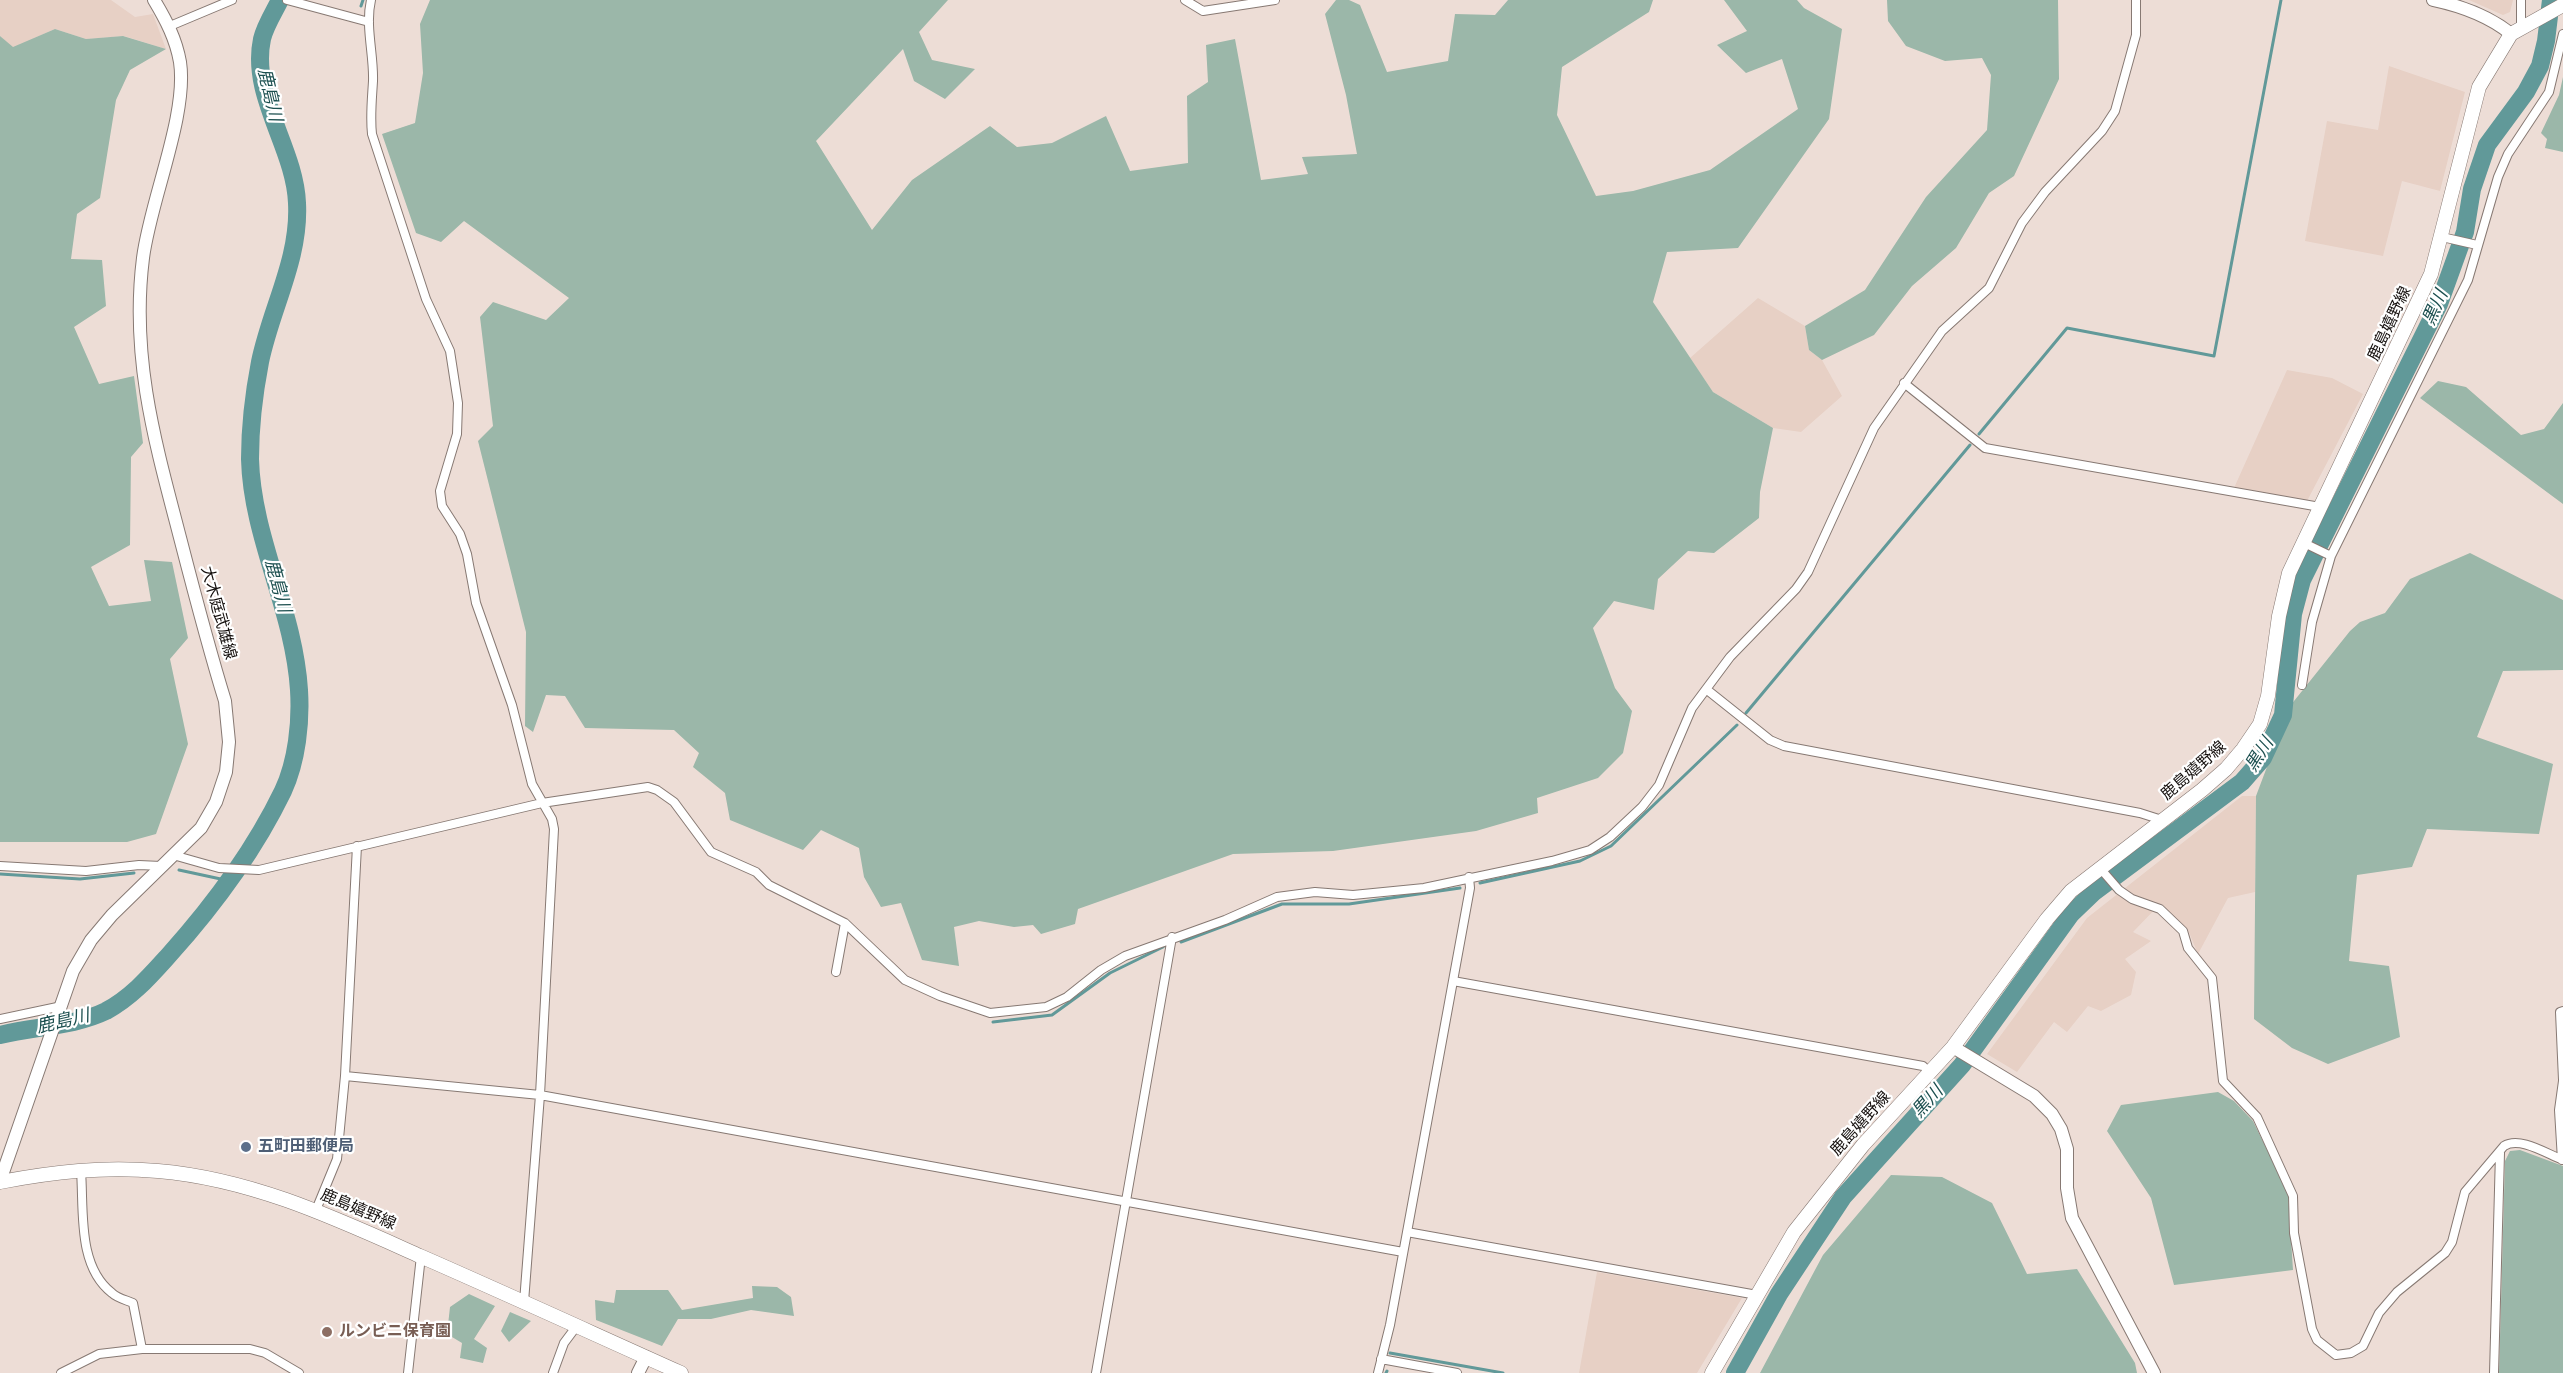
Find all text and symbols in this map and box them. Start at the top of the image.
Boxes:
water label: 鹿島川 [252,66,286,124]
street label: 鹿島嬉野線 [2364,284,2416,364]
water label: 黒川 [2419,287,2453,329]
water label: 鹿島川 [260,557,294,615]
street label: 大木庭武雄線 [196,564,240,662]
water label: 黒川 [2241,734,2279,776]
street label: 鹿島嬉野線 [2158,738,2230,804]
water label: 鹿島川 [34,1005,92,1039]
water label: 黒川 [1908,1081,1948,1123]
street label: 鹿島嬉野線 [1827,1088,1895,1160]
place label: 五町田郵便局 [258,1137,354,1157]
marker: 五町田郵便局 [239,1140,253,1154]
street label: 鹿島嬉野線 [317,1186,399,1234]
place label: ルンビニ保育園 [339,1322,451,1342]
marker: ルンビニ保育園 [320,1325,334,1339]

